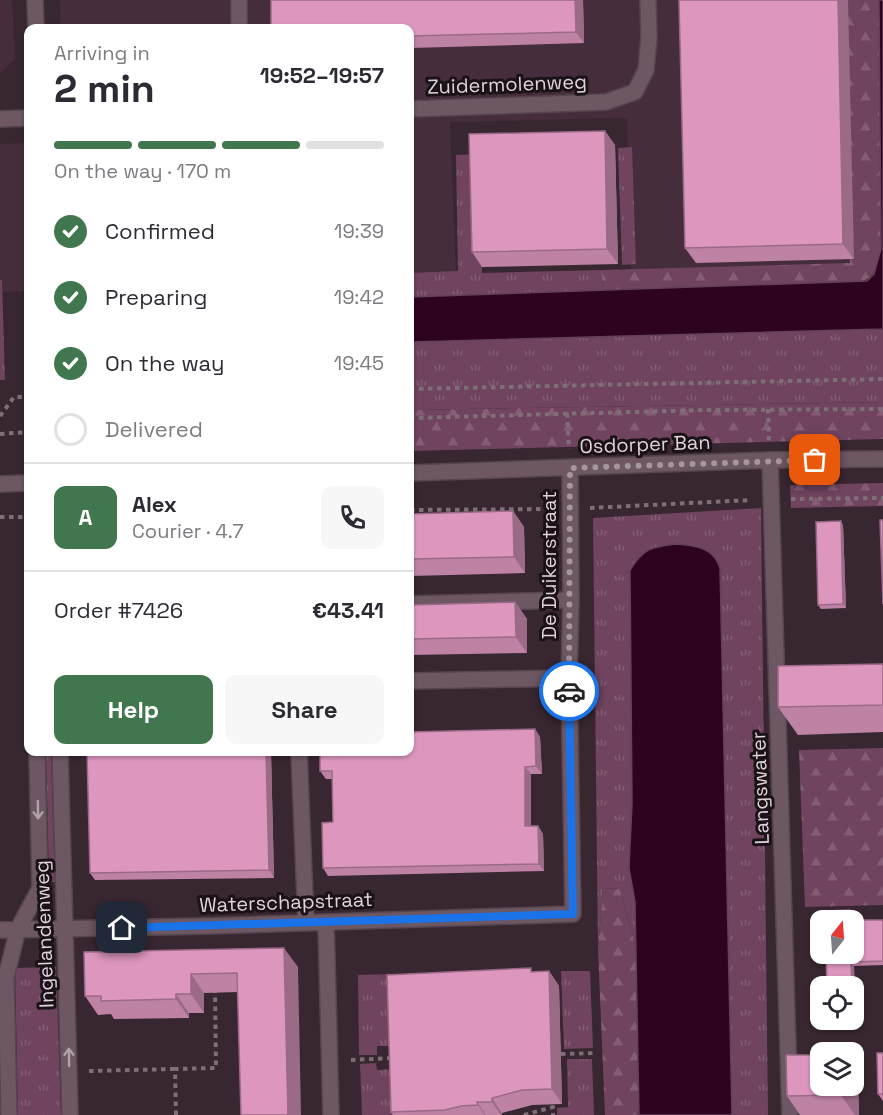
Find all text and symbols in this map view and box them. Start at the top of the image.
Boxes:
text: Arriving in [54,40,150,66]
text: 19:52–19:57 [260,61,384,89]
text: 2 min [54,64,155,113]
street label: Zuidermolenweg [427,68,587,100]
text: On the way · 170 m [54,158,231,184]
icon: check [54,215,87,248]
text: Confirmed [105,217,215,245]
text: 19:39 [334,218,384,244]
icon: check [54,281,87,314]
text: Preparing [105,283,207,311]
text: 19:42 [334,284,384,310]
icon: check [54,347,87,380]
text: On the way [105,349,224,377]
text: 19:45 [334,350,384,376]
text: Delivered [105,415,203,443]
street label: Osdorper Ban [579,429,711,459]
pin [789,434,840,485]
icon: bag [798,443,831,476]
button: phone [321,486,384,549]
text: Alex [132,490,177,518]
street label: De Duikerstraat [536,491,562,639]
text: A [79,503,92,531]
text: Courier · 4.7 [132,518,243,544]
text: Order #7426 [54,596,183,624]
text: €43.41 [312,596,384,624]
courier [539,661,599,721]
button: Help [54,675,213,744]
button: Share [225,675,384,744]
icon: car [553,675,586,708]
street label: Langswater [745,731,775,845]
one-way arrow [32,799,44,819]
street label: Ingelandenweg [28,860,60,1008]
street label: Waterschapstraat [199,886,373,918]
pin [96,902,147,953]
north arrow [810,910,864,964]
map controls [810,910,864,1096]
icon: home [105,911,138,944]
button: locate [810,976,864,1030]
button: layers [810,1042,864,1096]
one-way arrow [63,1047,75,1067]

